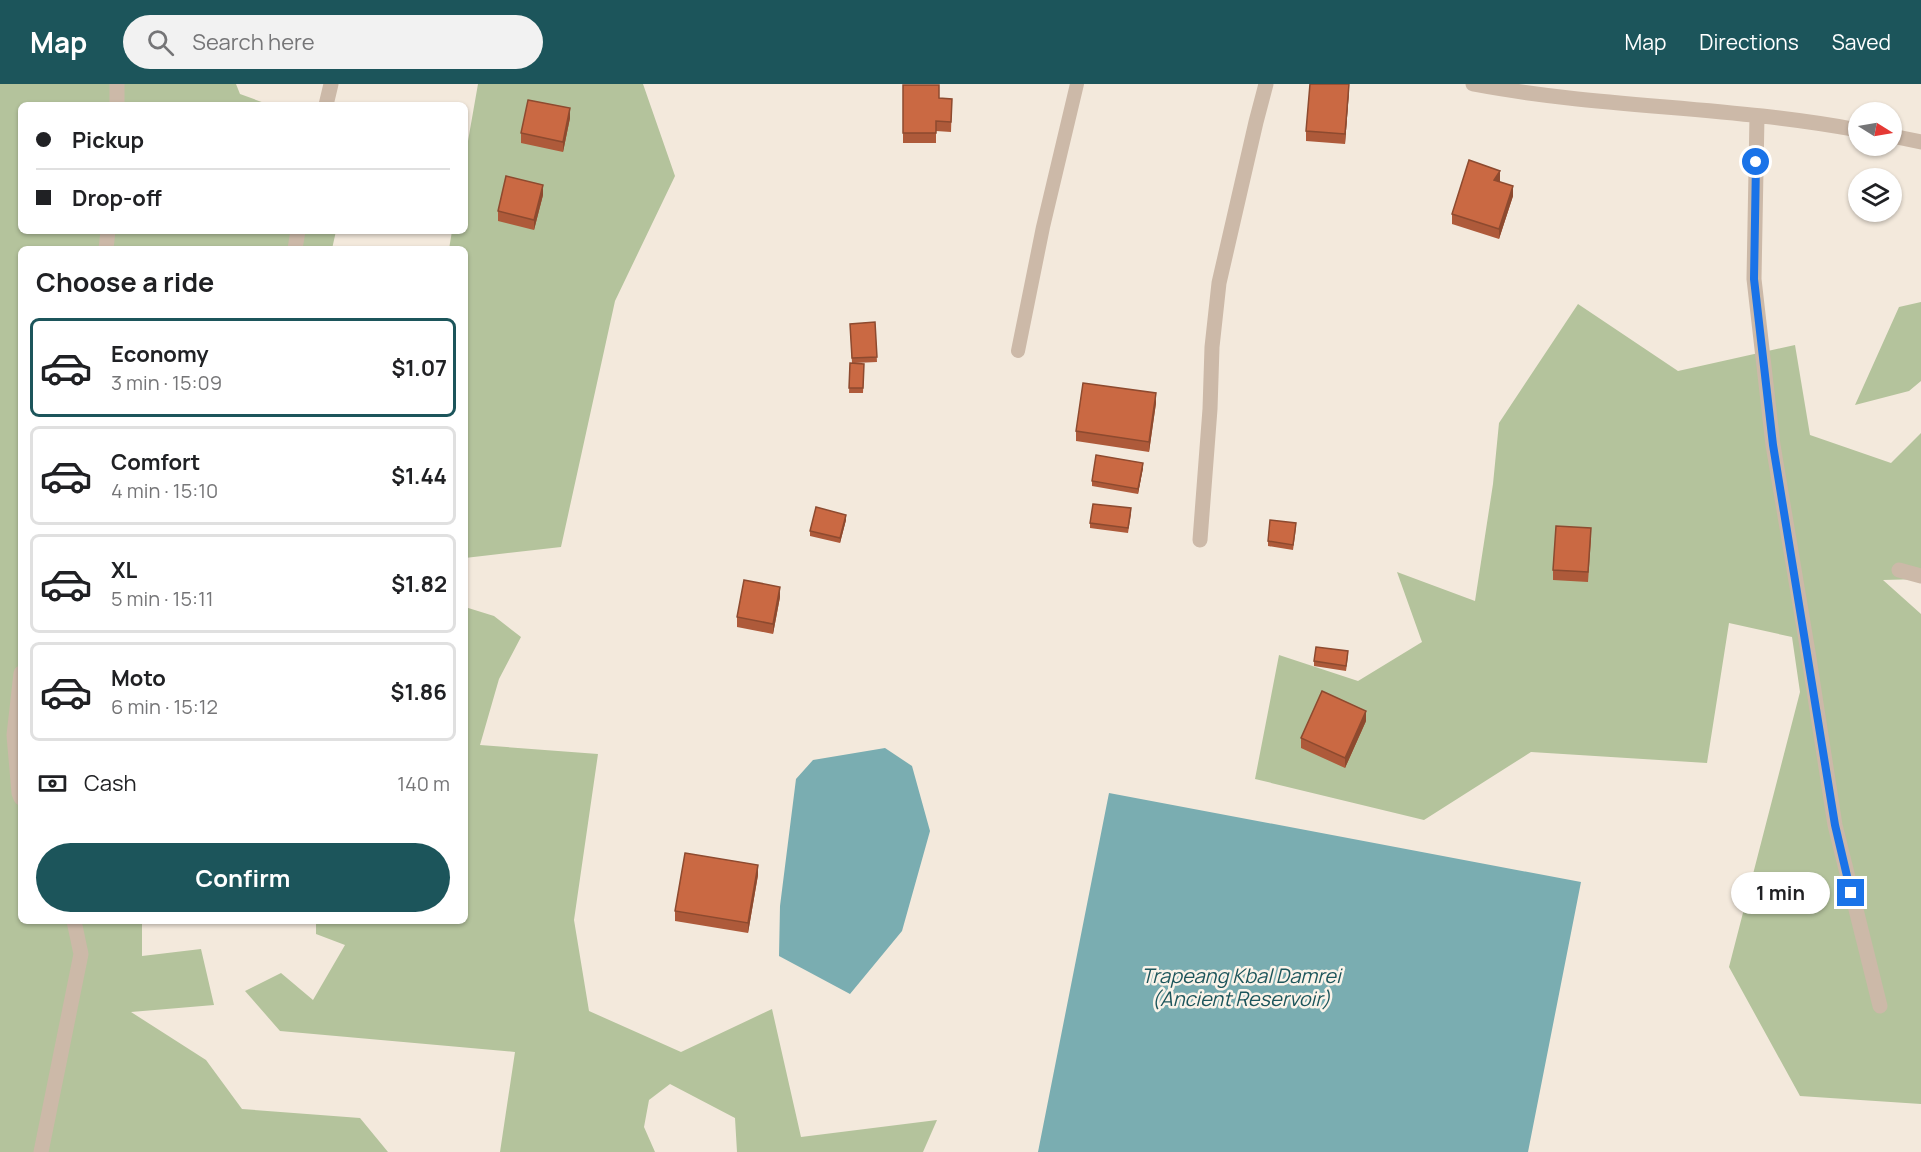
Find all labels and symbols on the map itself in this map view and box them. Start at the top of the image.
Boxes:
north arrow [1848,102,1902,156]
route start [1742,148,1769,175]
callout: 1 min [1731,872,1830,914]
route end [1837,879,1864,906]
water label: Trapeang Kbal Damrei (Ancient Reservoir) [1141,962,1343,1012]

